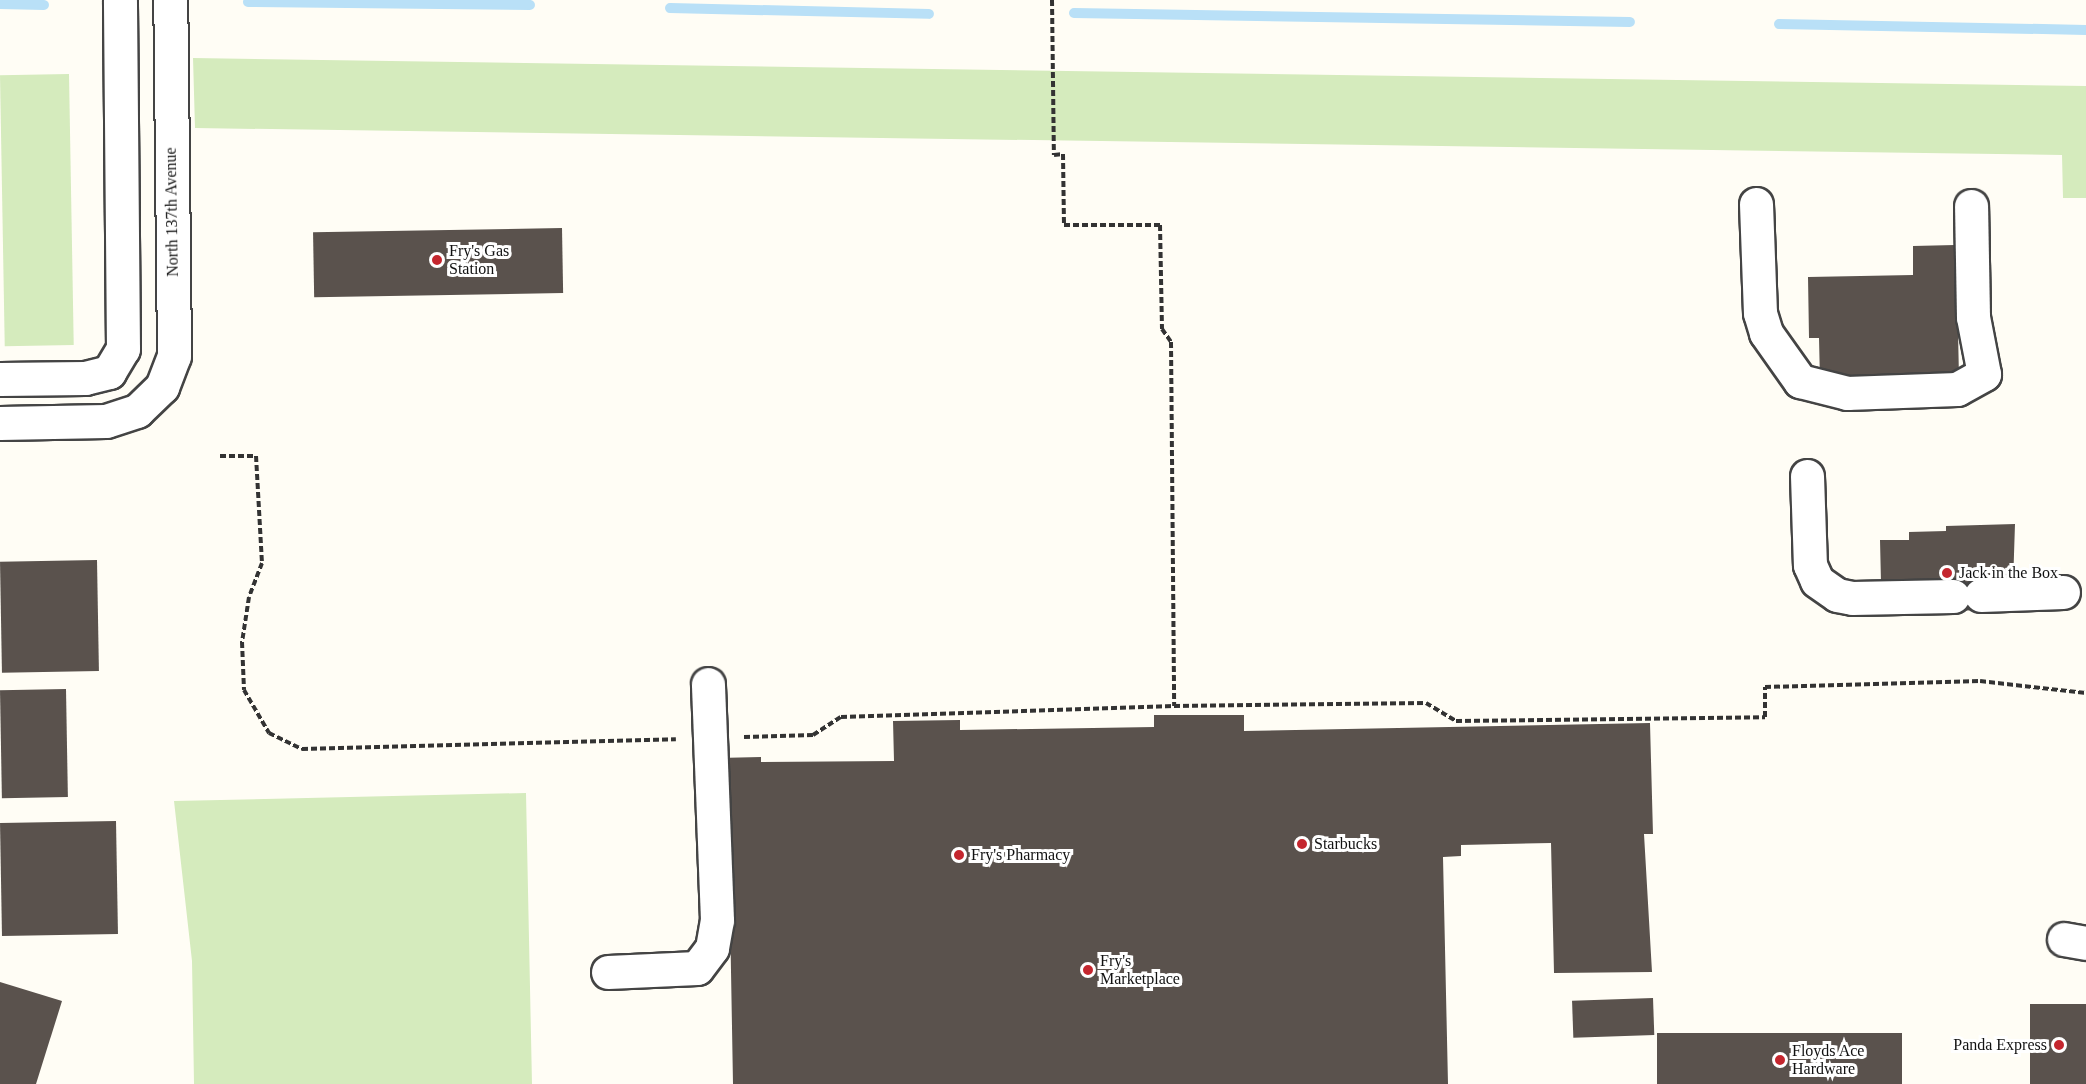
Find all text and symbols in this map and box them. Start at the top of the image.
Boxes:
street label: North 137th Avenue [161,147,183,277]
place label: Fry's Gas Station [449,241,509,279]
marker: Fry's Gas Station [430,253,444,267]
place label: Jack in the Box [1959,563,2058,583]
marker: Jack in the Box [1940,566,1954,580]
place label: Starbucks [1314,834,1377,854]
marker: Starbucks [1295,837,1309,851]
place label: Fry's Pharmacy [971,845,1070,865]
marker: Fry's Pharmacy [952,848,966,862]
place label: Fry's Marketplace [1100,951,1180,989]
marker: Fry's Marketplace [1081,963,1095,977]
place label: Panda Express [1953,1035,2047,1055]
marker: Panda Express [2052,1038,2066,1052]
place label: Floyds Ace Hardware [1792,1041,1865,1079]
marker: Floyds Ace Hardware [1773,1053,1787,1067]

